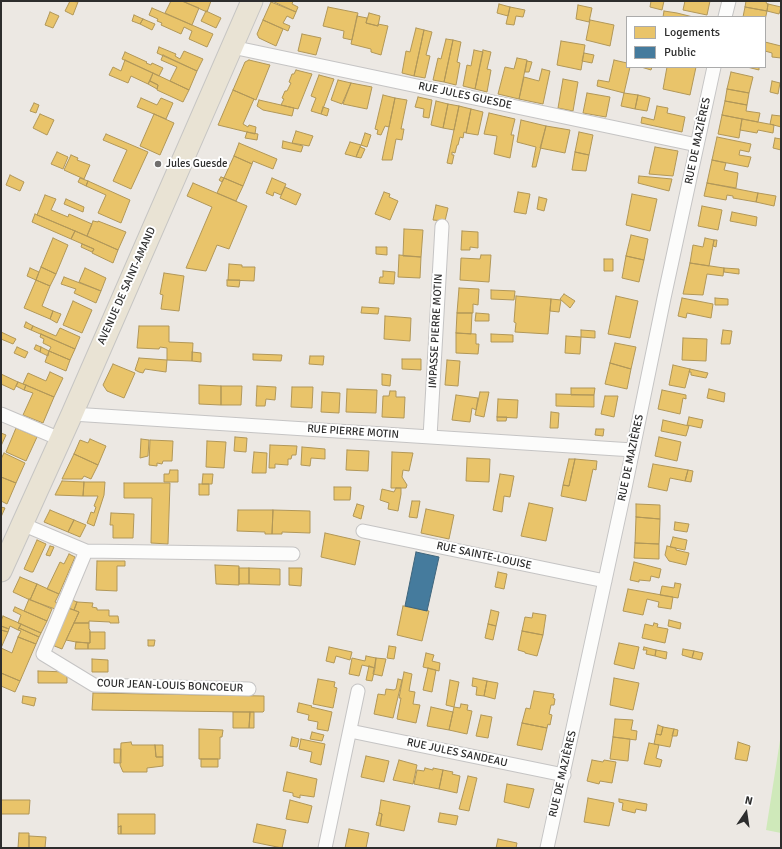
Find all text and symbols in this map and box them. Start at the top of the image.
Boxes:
legend [626,16,766,68]
text: Logements [664,25,720,40]
text: Public [664,45,696,60]
street label: RUE JULES GUESDE [417,80,513,112]
street label: RUE DE MAZIÈRES [682,96,714,186]
place label: Jules Guesde [166,157,228,171]
marker: Jules Guesde [153,159,163,169]
street label: AVENUE DE SAINT-AMAND [95,225,159,347]
street label: IMPASSE PIERRE MOTIN [426,273,446,389]
street label: RUE DE MAZIÈRES [615,413,647,503]
street label: RUE PIERRE MOTIN [307,422,399,442]
street label: RUE SAINTE-LOUISE [435,539,533,573]
street label: COUR JEAN-LOUIS BONCOEUR [97,677,243,695]
street label: RUE DE MAZIÈRES [547,729,579,819]
street label: RUE JULES SANDEAU [405,736,509,770]
north arrow [726,793,766,833]
text: N [744,794,754,808]

